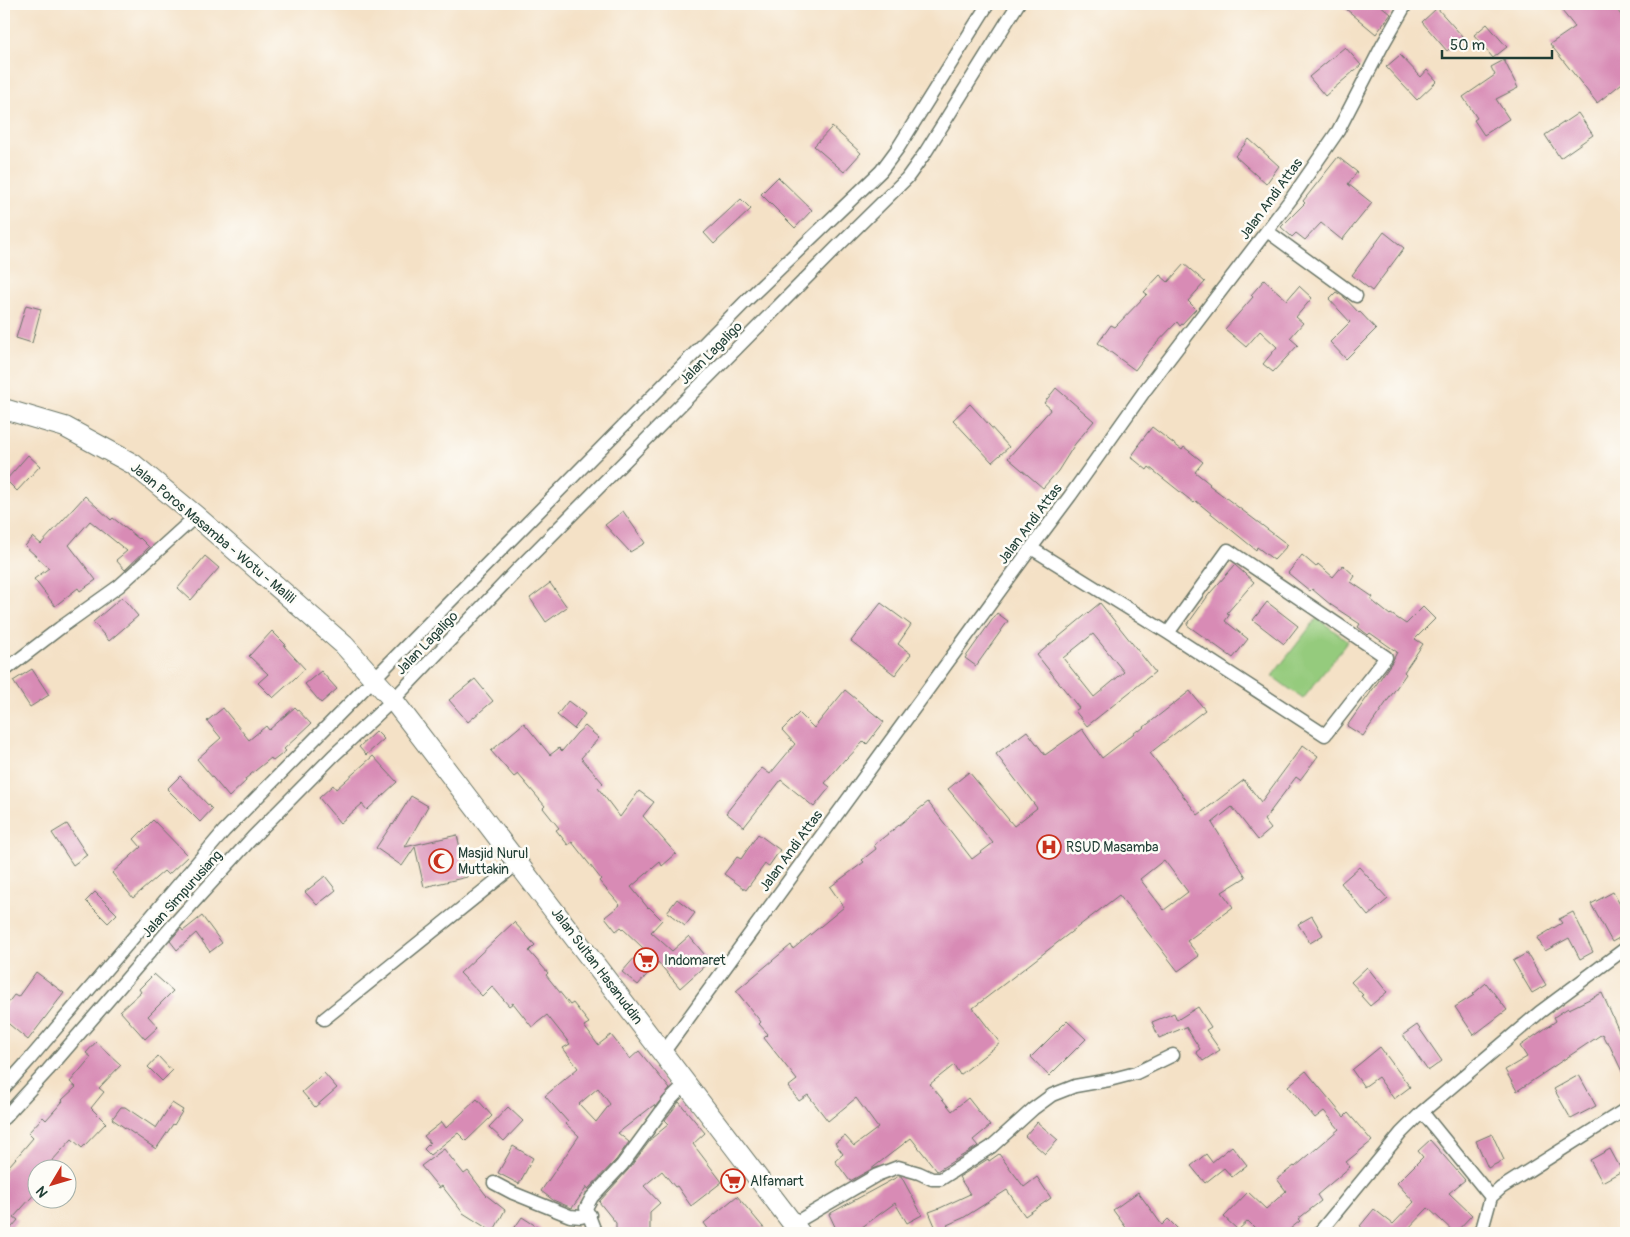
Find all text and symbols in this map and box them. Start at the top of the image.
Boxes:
scale bar [1442,28,1552,60]
text: 50 m [1450,36,1485,55]
street label: Jalan Andi Attas [1236,155,1307,243]
street label: Jalan Lagaligo [676,318,746,388]
street label: Jalan Poros Masamba - Wotu - Malili [127,459,299,607]
street label: Jalan Andi Attas [994,480,1066,568]
street label: Jalan Lagaligo [392,607,462,678]
street label: Jalan Andi Attas [756,807,827,895]
hospital icon: RSUD Masamba [1036,834,1062,860]
place label: RSUD Masamba [1066,839,1159,856]
place label: Masjid Nurul Muttakin [458,845,528,878]
street label: Jalan Simpurusiang [138,847,226,941]
mosque icon: Masjid Nurul Muttakin [428,848,454,874]
street label: Jalan Sultan Hasanuddin [548,904,646,1028]
supermarket icon: Indomaret [633,947,659,973]
place label: Indomaret [664,952,726,969]
north arrow [28,1160,78,1210]
supermarket icon: Alfamart [720,1168,746,1194]
place label: Alfamart [750,1173,804,1190]
text: N [33,1183,52,1201]

